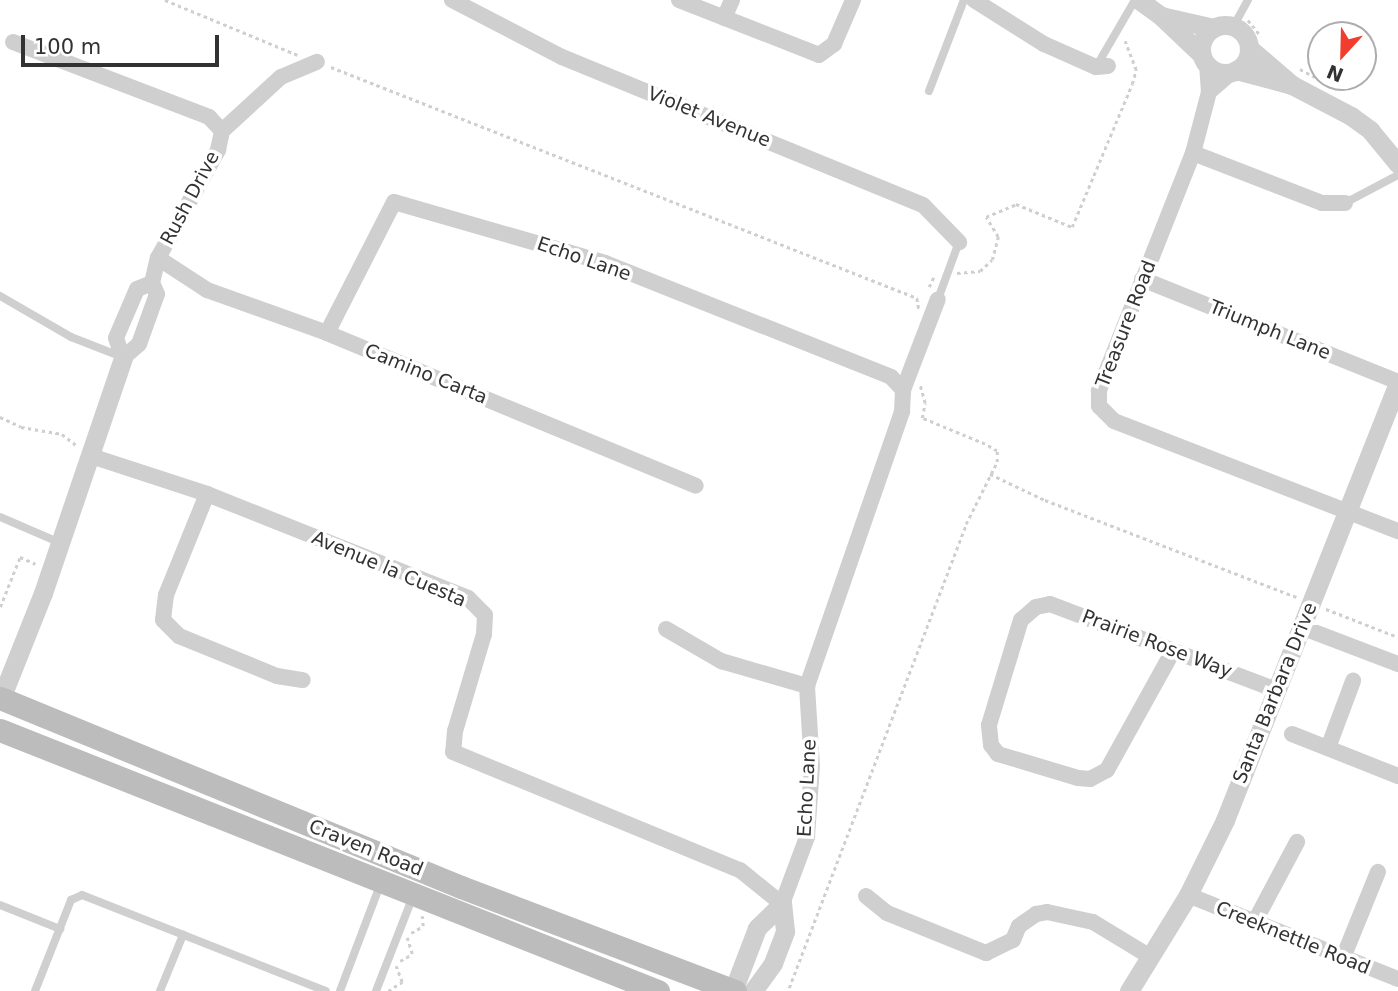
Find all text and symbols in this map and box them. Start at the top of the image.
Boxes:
scale bar [24,21,222,65]
north arrow [1307,21,1377,91]
text: 100 m [34,35,101,59]
text: N [1323,60,1346,87]
street label: Violet Avenue [644,82,774,152]
street label: Rush Drive [156,147,224,249]
street label: Echo Lane [534,232,634,286]
street label: Treasure Road [1091,257,1161,391]
street label: Triumph Lane [1206,295,1334,365]
street label: Camino Carta [361,339,491,409]
street label: Avenue la Cuesta [308,526,470,612]
street label: Santa Barbara Drive [1228,599,1322,787]
street label: Prairie Rose Way [1079,605,1235,683]
street label: Echo Lane [793,738,821,838]
street label: Craven Road [305,815,427,881]
street label: Creeknettle Road [1213,897,1373,979]

